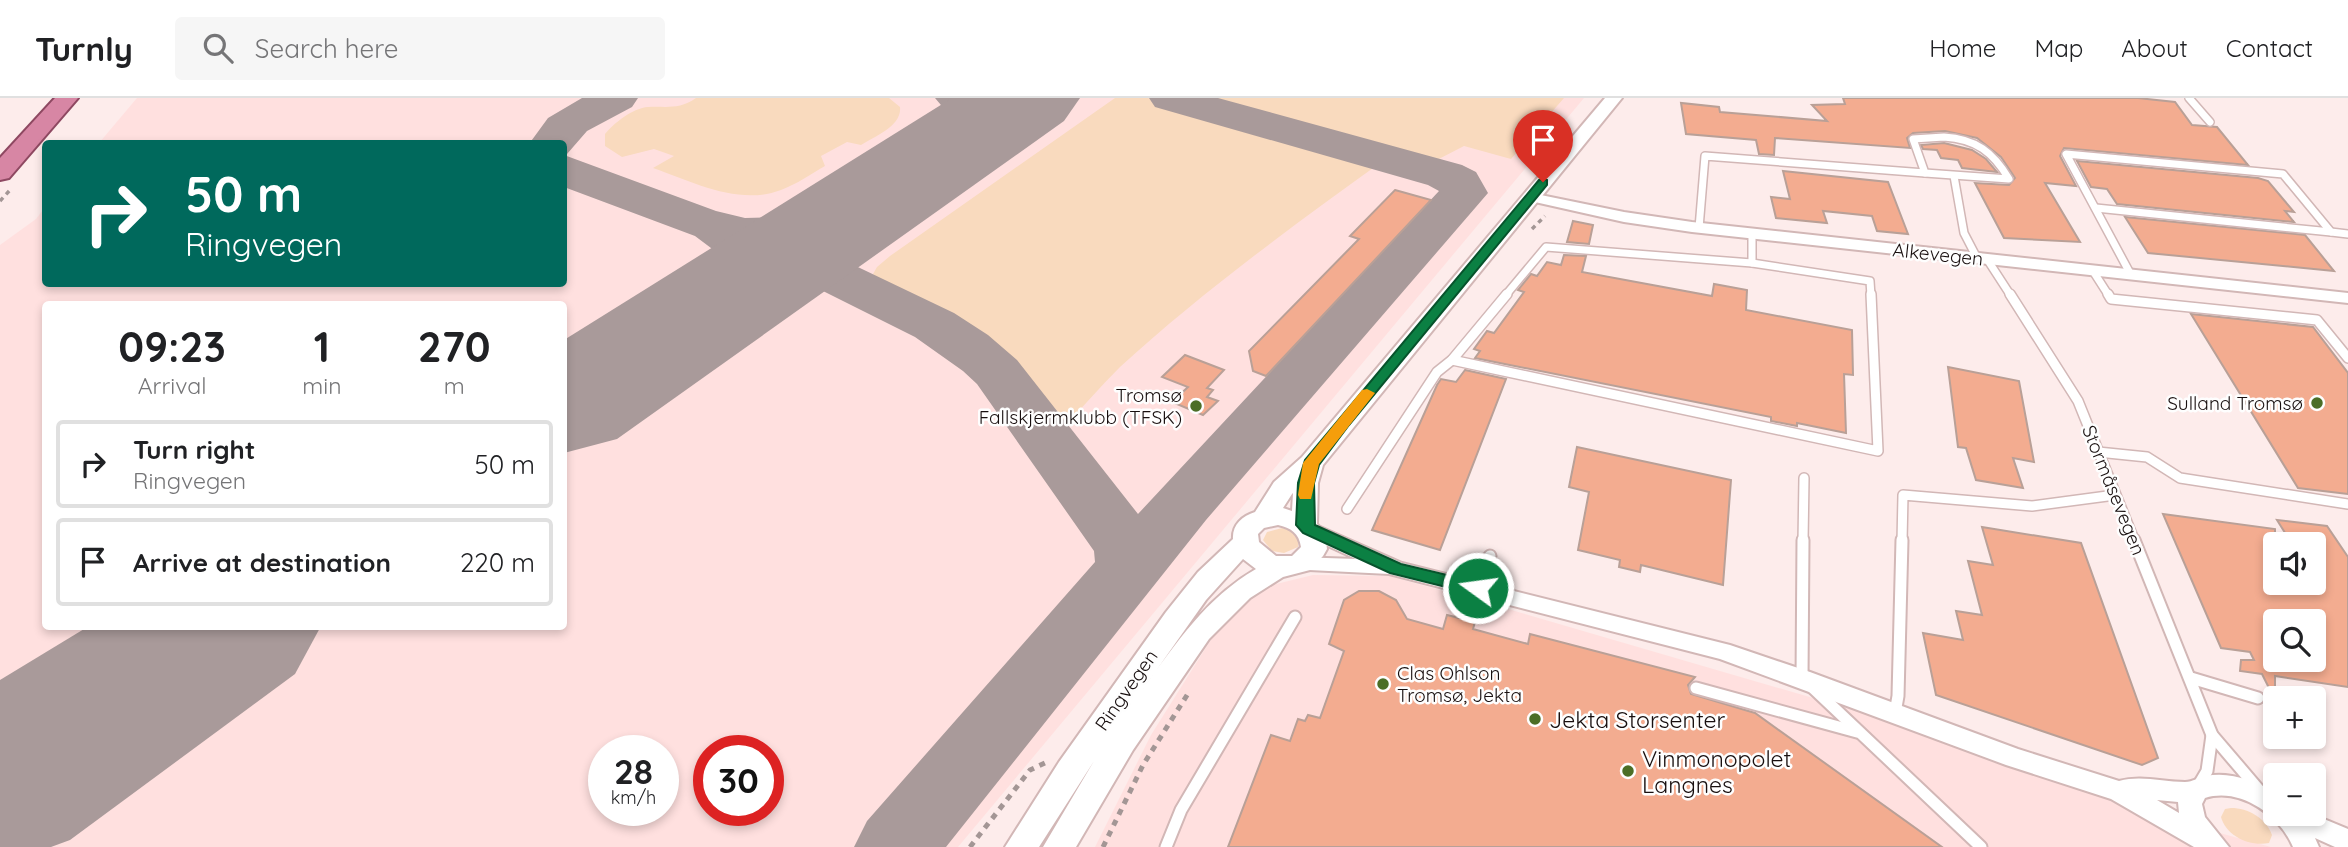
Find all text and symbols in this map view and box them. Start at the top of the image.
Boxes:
search box [175,17,665,80]
text: Turnly [35,28,133,69]
icon: search [199,29,237,67]
text: Search here [255,32,398,65]
text: Home [1929,33,1996,63]
text: Map [2034,33,2083,63]
text: About [2121,33,2188,63]
text: Contact [2226,33,2313,63]
pin [1513,110,1573,182]
icon: arrive [1524,121,1562,159]
text: 50 m [185,163,302,224]
icon: right [70,168,161,259]
text: Ringvegen [185,224,342,264]
street label: Alkevegen [1892,237,1984,271]
text: 09:23 [118,320,226,373]
text: 1 [314,320,330,373]
text: 270 [418,320,491,373]
text: Arrival [138,371,207,400]
text: min [302,371,341,400]
text: m [444,371,465,400]
place label: Tromsø Fallskjermklubb (TFSK) [979,383,1182,429]
place label: Sulland Tromsø [2167,391,2303,415]
marker: Sulland Tromsø [2309,395,2325,411]
marker: Tromsø Fallskjermklubb (TFSK) [1188,398,1204,414]
street label: Stormåsevegen [2077,422,2151,558]
text: Turn right [133,433,255,466]
icon: right [74,445,112,483]
text: 50 m [475,448,535,481]
text: Ringvegen [133,466,246,495]
map controls [2263,532,2326,826]
button: sound [2263,532,2326,595]
icon: arrive [74,543,112,581]
text: Arrive at destination [133,546,391,579]
text: 220 m [460,546,535,579]
position arrow [1441,551,1515,625]
button: search [2263,609,2326,672]
street label: Ringvegen [1089,645,1163,735]
place label: Clas Ohlson Tromsø, Jekta [1397,661,1522,707]
marker: Clas Ohlson Tromsø, Jekta [1375,676,1391,692]
button: + [2263,686,2326,749]
place label: Jekta Storsenter [1549,705,1726,734]
marker: Jekta Storsenter [1527,711,1543,727]
speed limit sign: 30 [693,735,784,826]
place label: Vinmonopolet Langnes [1642,744,1791,799]
text: 28 [614,749,653,793]
marker: Vinmonopolet Langnes [1620,763,1636,779]
button: − [2263,763,2326,826]
text: km/h [611,786,656,809]

